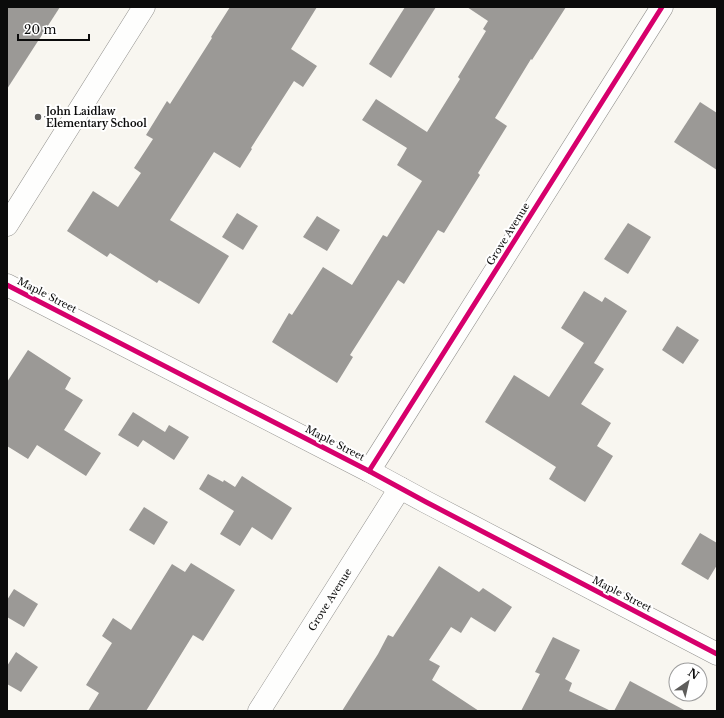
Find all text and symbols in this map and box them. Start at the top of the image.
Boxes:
scale bar [18,16,89,42]
text: 20 m [24,22,56,37]
place label: John Laidlaw Elementary School [44,105,147,130]
marker: John Laidlaw Elementary School [33,112,43,122]
street label: Grove Avenue [483,200,533,268]
street label: Maple Street [15,274,79,316]
street label: Maple Street [303,422,367,464]
street label: Grove Avenue [305,565,354,633]
street label: Maple Street [590,573,654,615]
north arrow [668,662,708,702]
text: N [685,665,702,683]

